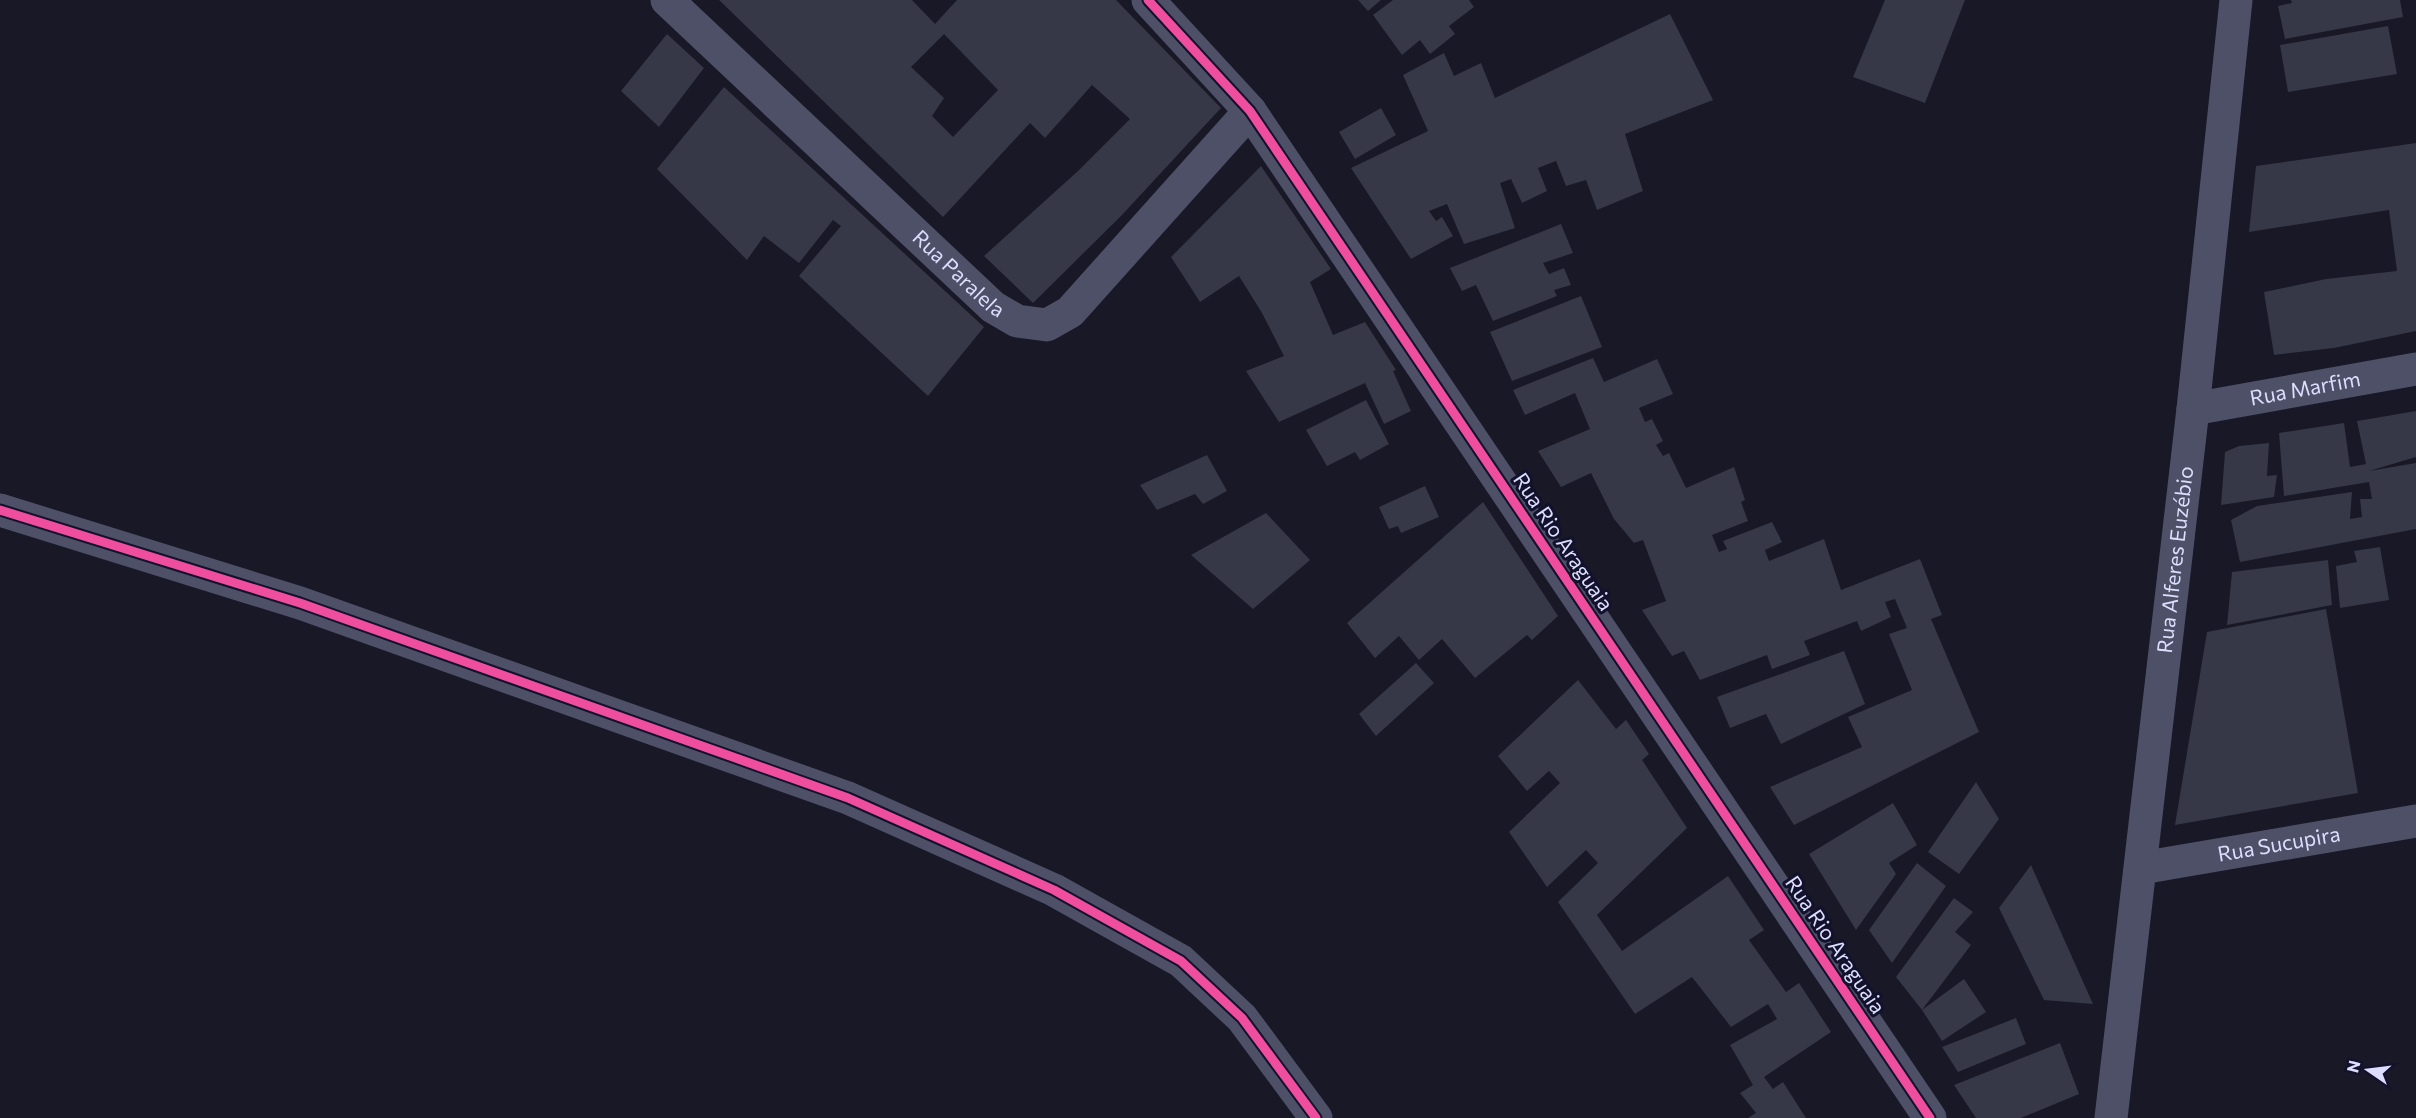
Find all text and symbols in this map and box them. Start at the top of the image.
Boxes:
street label: Rua Paralela [908,224,1009,322]
street label: Rua Marfim [2248,365,2362,410]
street label: Rua Alferes Euzébio [2151,465,2197,654]
street label: Rua Rio Araguaia [1509,467,1620,615]
street label: Rua Sucupira [2216,820,2342,866]
street label: Rua Rio Araguaia [1781,870,1892,1018]
north arrow [2338,1040,2398,1100]
text: N [2342,1058,2364,1074]

